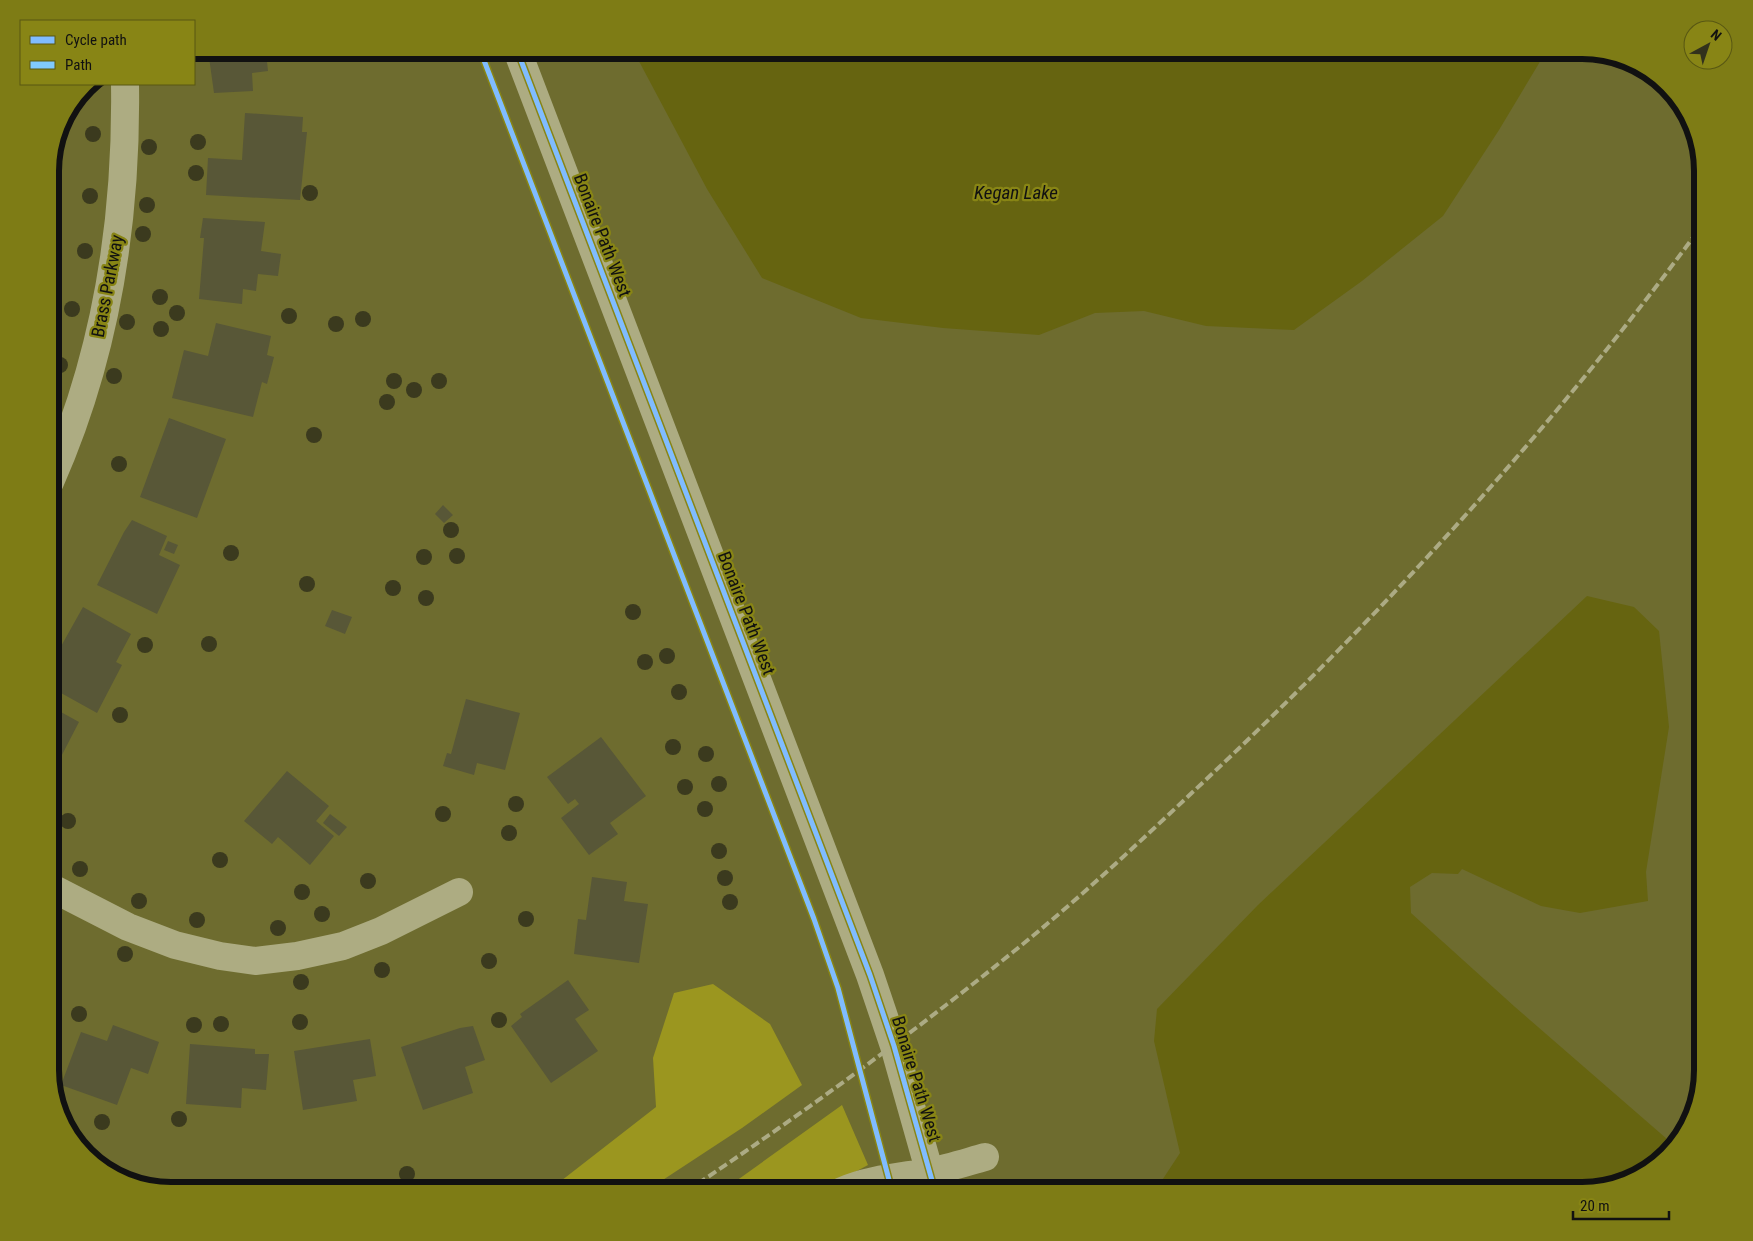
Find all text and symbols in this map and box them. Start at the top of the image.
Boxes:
legend [20,20,195,85]
north arrow [1683,20,1733,70]
text: N [1708,26,1725,44]
text: Cycle path [65,31,127,49]
text: Path [65,56,92,74]
street label: Bonaire Path West [570,170,636,300]
water label: Kegan Lake [974,181,1058,204]
street label: Brass Parkway [87,233,127,339]
street label: Bonaire Path West [714,548,780,678]
street label: Bonaire Path West [888,1014,946,1144]
scale bar [1573,1188,1669,1220]
text: 20 m [1580,1197,1610,1215]

